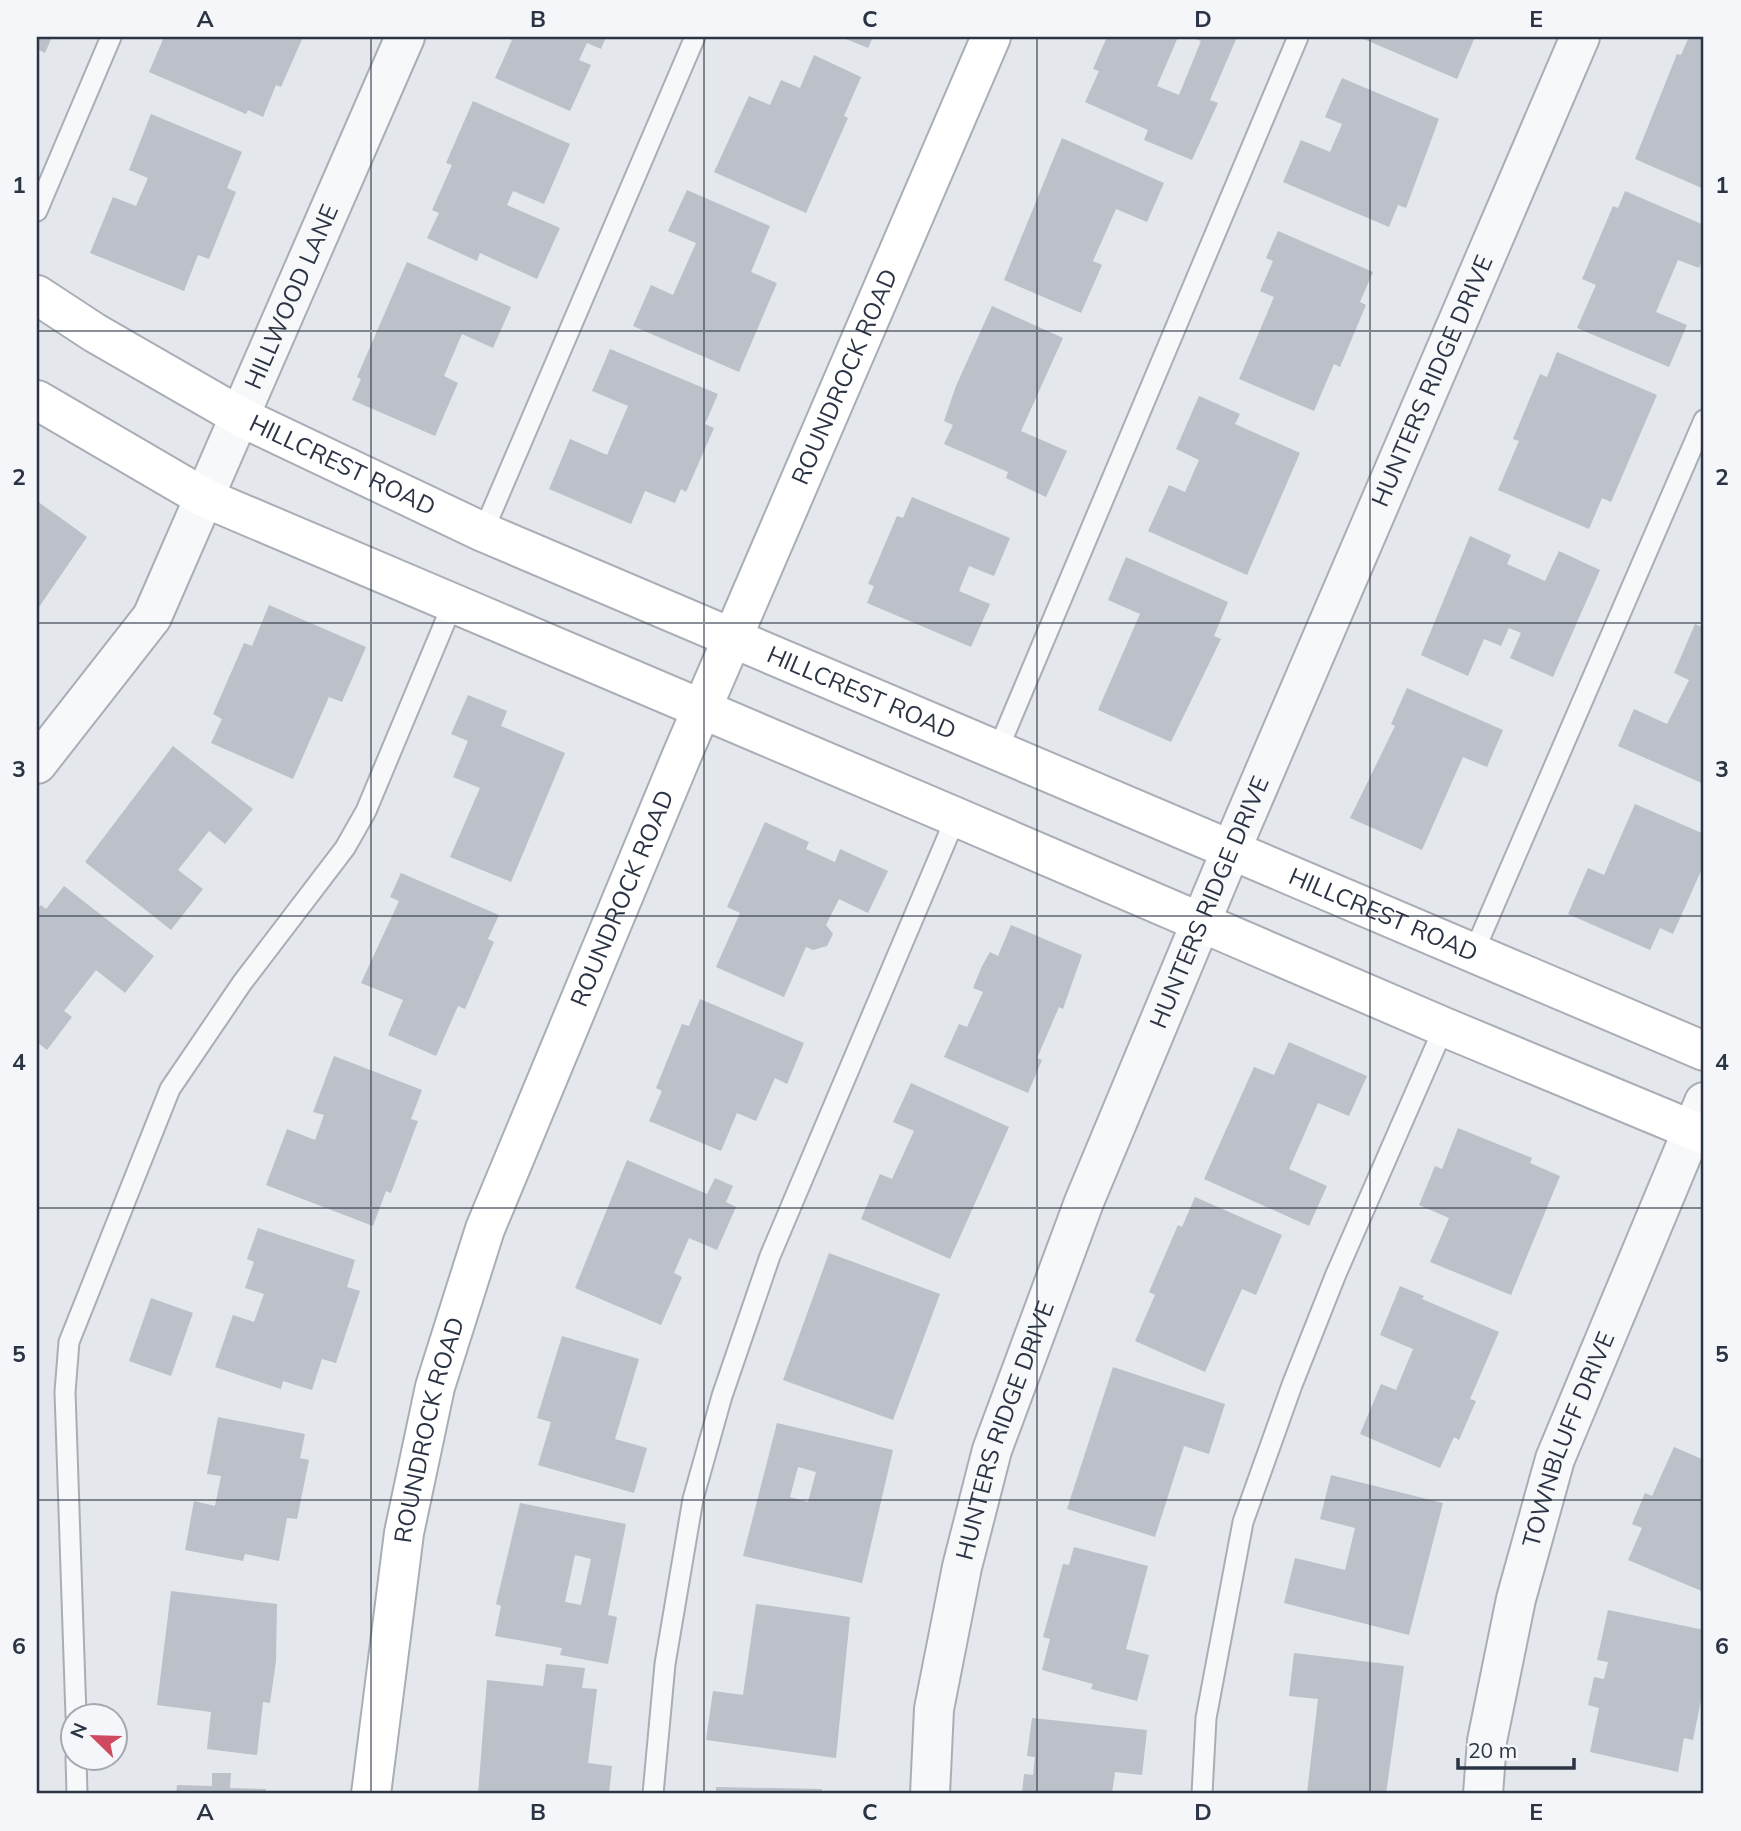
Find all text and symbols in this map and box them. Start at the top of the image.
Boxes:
text: A [196,4,214,33]
text: B [530,4,546,33]
text: C [862,4,878,33]
text: D [1194,4,1212,33]
text: E [1529,4,1543,33]
text: 1 [12,170,26,199]
text: 1 [1715,170,1729,199]
street label: HILLWOOD LANE [237,199,344,393]
street label: HUNTERS RIDGE DRIVE [1364,250,1499,511]
street label: ROUNDROCK ROAD [784,264,903,489]
street label: HILLCREST ROAD [245,407,441,521]
text: 2 [12,462,26,491]
text: 2 [1715,462,1729,491]
street label: HILLCREST ROAD [763,639,961,745]
text: 3 [12,754,26,783]
text: 3 [1715,754,1729,783]
street label: HUNTERS RIDGE DRIVE [1142,771,1275,1032]
street label: ROUNDROCK ROAD [563,785,680,1011]
street label: HILLCREST ROAD [1285,860,1483,967]
text: 4 [12,1047,26,1076]
text: 4 [1715,1047,1729,1076]
street label: HUNTERS RIDGE DRIVE [948,1297,1060,1563]
street label: ROUNDROCK ROAD [387,1313,470,1545]
street label: TOWNBLUFF DRIVE [1515,1327,1620,1551]
text: 5 [12,1339,26,1368]
text: 5 [1715,1339,1729,1368]
text: 6 [12,1631,26,1660]
text: 6 [1715,1631,1729,1660]
north arrow [60,1702,130,1772]
text: N [65,1719,92,1742]
scale bar [1458,1726,1573,1770]
text: 20 m [1468,1737,1517,1763]
text: A [196,1797,214,1826]
text: B [530,1797,546,1826]
text: C [862,1797,878,1826]
text: D [1194,1797,1212,1826]
text: E [1529,1797,1543,1826]

